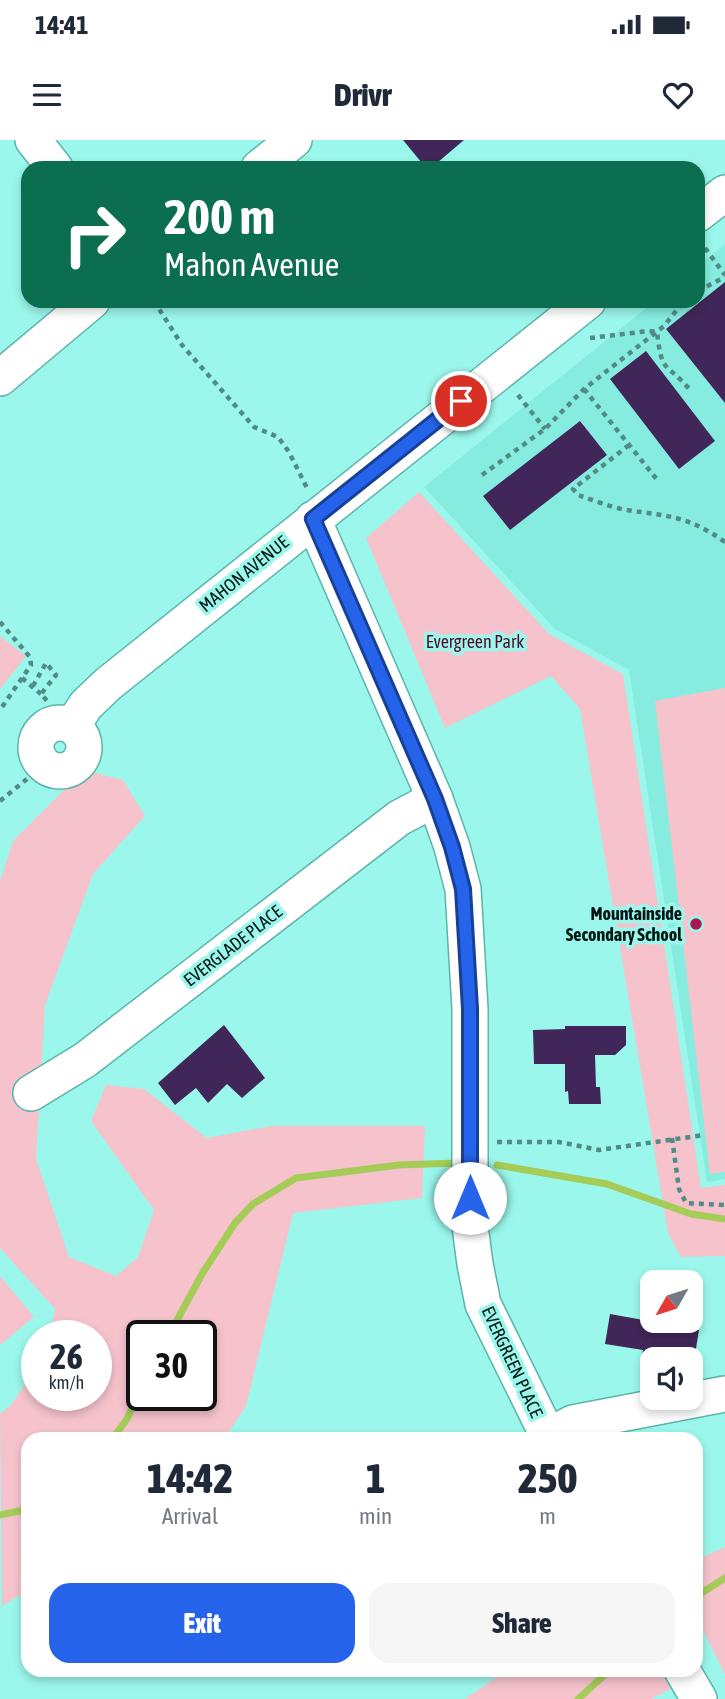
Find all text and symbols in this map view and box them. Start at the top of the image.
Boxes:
text: 14:41 [35,10,89,40]
icon: menu [28,76,66,114]
text: Drivr [334,76,391,113]
icon: heart [659,76,697,114]
text: 200 m [164,188,275,244]
icon: right [49,189,140,280]
text: Mahon Avenue [164,246,339,283]
pin [431,371,491,431]
icon: arrive [442,382,480,420]
street label: MAHON AVENUE [195,531,293,616]
park label: Evergreen Park [426,631,524,652]
street label: EVERGLADE PLACE [179,901,286,990]
place label: Mountainside Secondary School [566,903,682,945]
marker: Mountainside Secondary School [688,916,704,932]
position arrow [433,1161,507,1235]
north arrow [640,1270,704,1334]
map controls [640,1270,703,1410]
street label: EVERGREEN PLACE [478,1303,548,1421]
speed limit sign: 30 [126,1320,217,1411]
text: 26 [50,1336,83,1376]
button: sound [640,1347,703,1410]
text: km/h [49,1372,84,1393]
text: 14:42 [147,1454,233,1502]
text: 1 [366,1454,385,1502]
text: 250 [518,1454,577,1502]
text: Arrival [162,1503,218,1529]
text: min [359,1503,392,1529]
text: m [539,1503,556,1529]
button: Exit [49,1583,355,1663]
button: Share [369,1583,675,1663]

